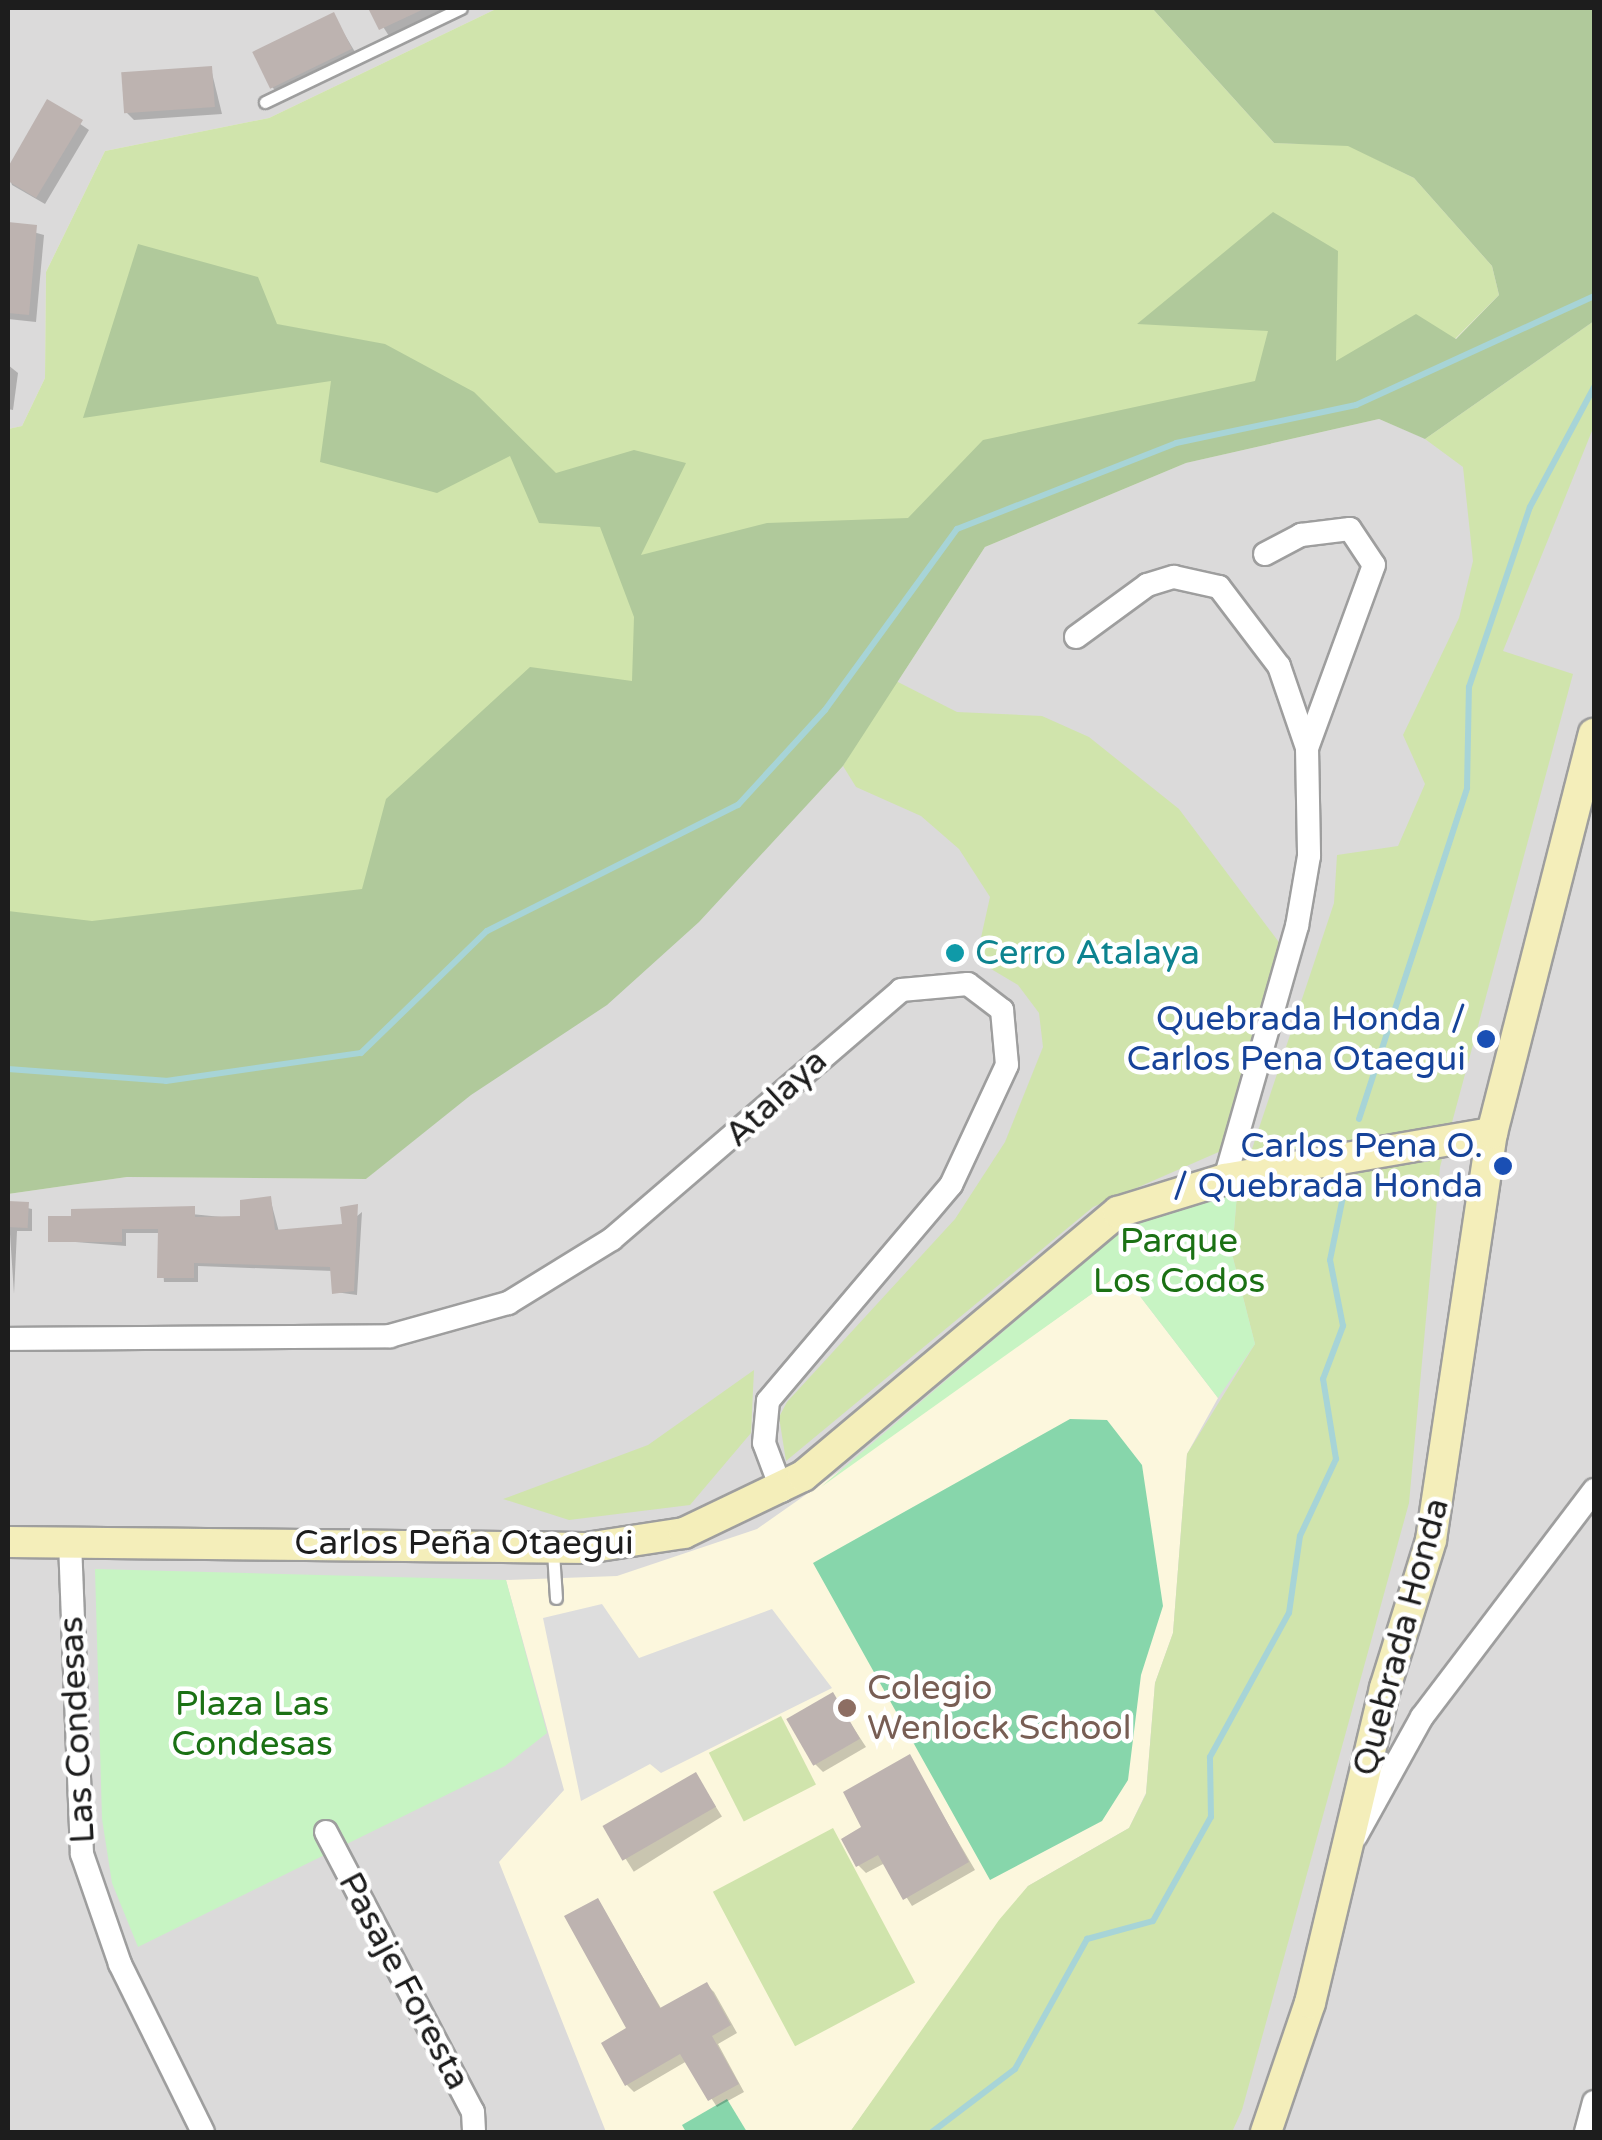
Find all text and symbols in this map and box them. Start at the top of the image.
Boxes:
place label: Cerro Atalaya [975,932,1200,974]
marker: Cerro Atalaya [944,942,966,964]
place label: Quebrada Honda / Carlos Pena Otaegui [1126,998,1466,1080]
marker: Quebrada Honda / Carlos Pena Otaegui [1475,1028,1497,1050]
street label: Atalaya [716,1040,836,1156]
place label: Carlos Pena O. / Quebrada Honda [1173,1125,1483,1207]
marker: Carlos Pena O. / Quebrada Honda [1492,1155,1514,1177]
park label: Parque Los Codos [1093,1220,1265,1302]
street label: Quebrada Honda [1344,1494,1458,1780]
street label: Carlos Peña Otaegui [294,1522,634,1564]
street label: Las Condesas [50,1615,104,1845]
place label: Colegio Wenlock School [867,1667,1132,1749]
park label: Plaza Las Condesas [171,1683,333,1765]
marker: Colegio Wenlock School [836,1697,858,1719]
street label: Pasaje Foresta [329,1865,479,2097]

